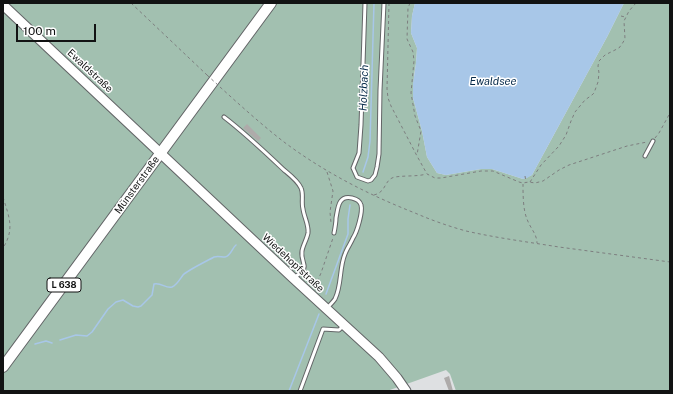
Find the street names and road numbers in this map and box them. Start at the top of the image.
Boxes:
street label: Ewaldstraße [65,47,115,95]
street label: Münsterstraße [112,154,162,216]
street label: Wiedehopfstraße [260,231,326,295]
road number: L 638 [47,278,81,292]

